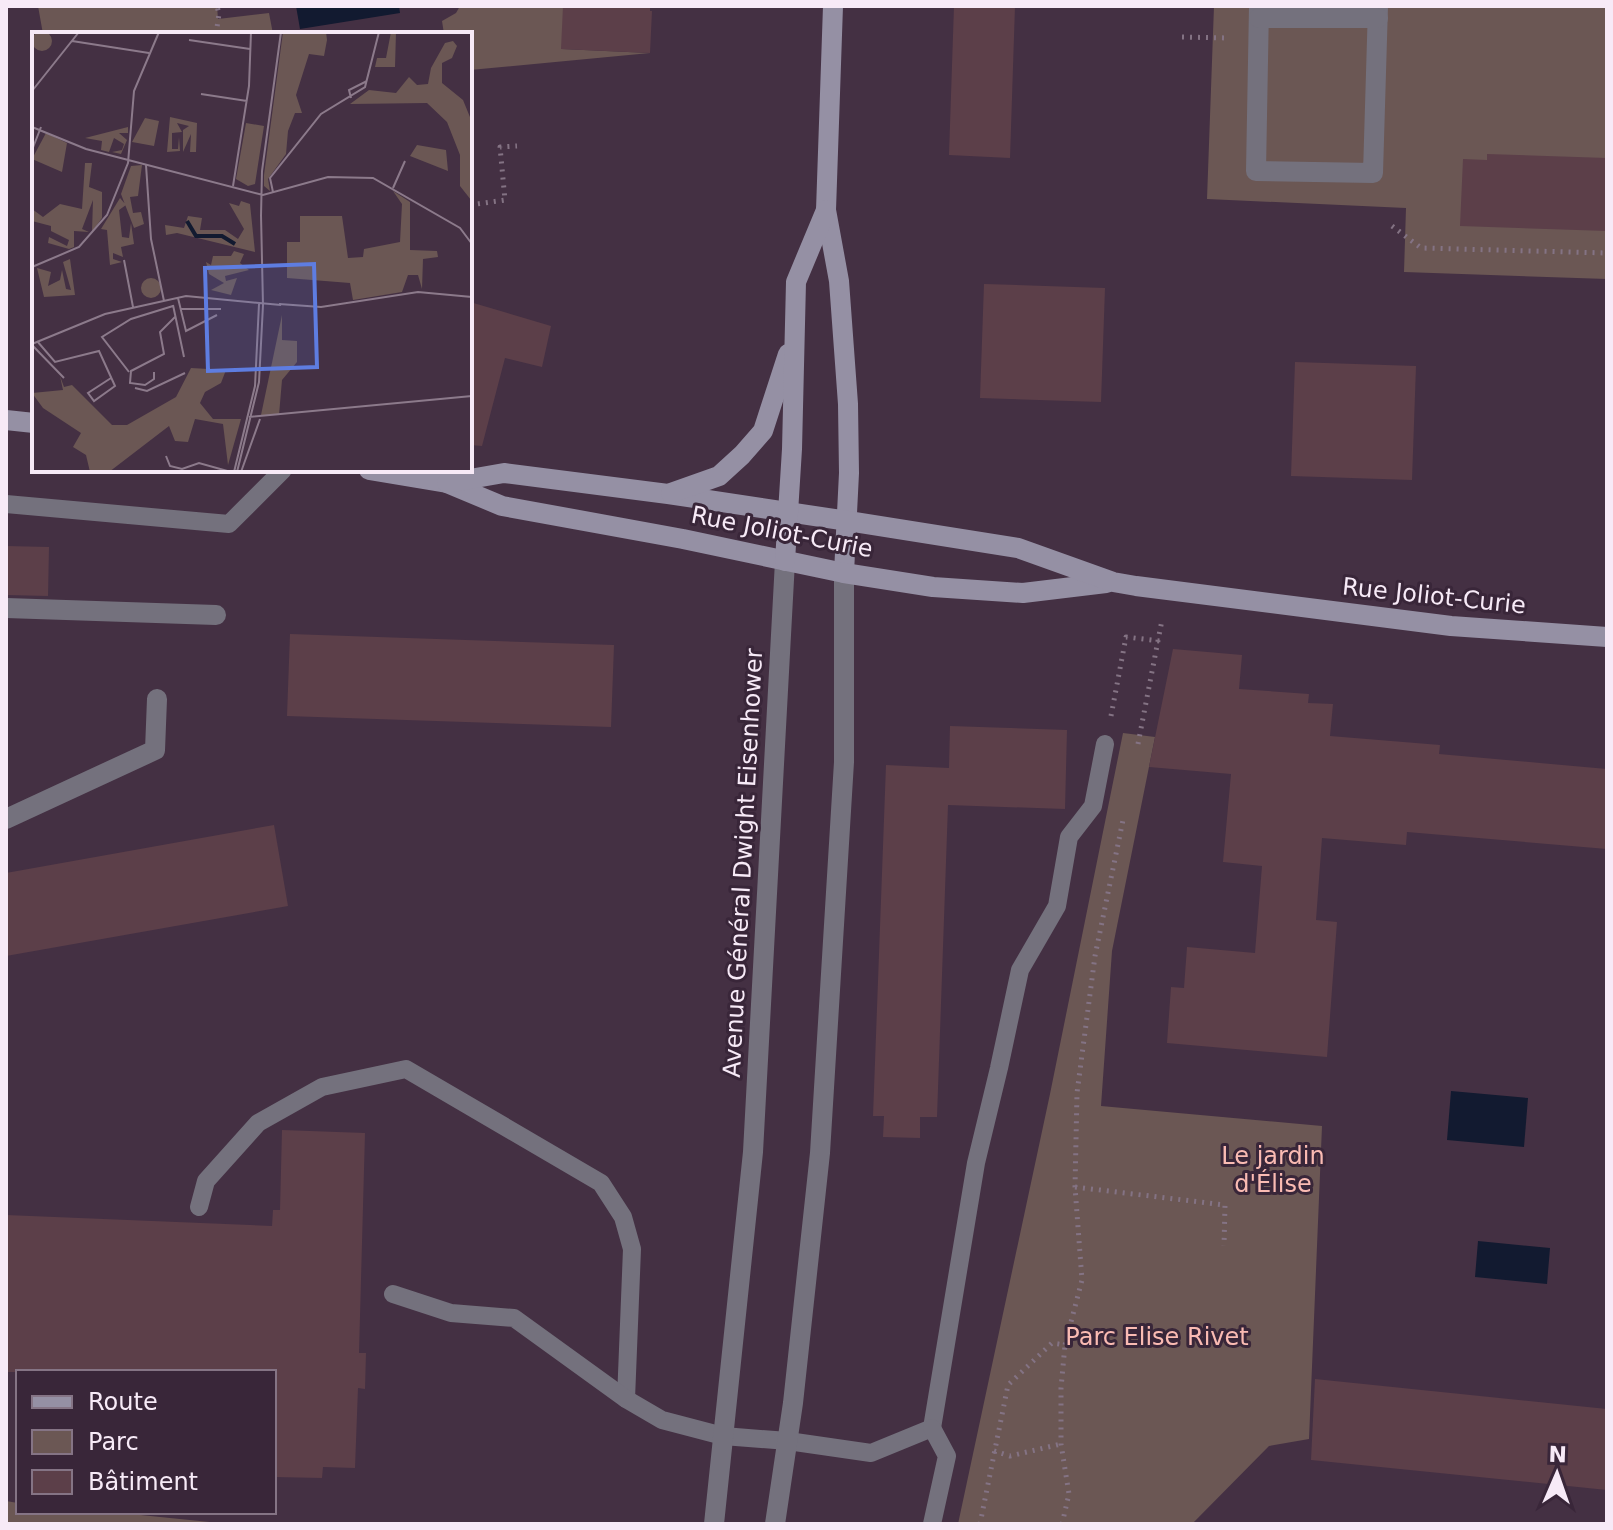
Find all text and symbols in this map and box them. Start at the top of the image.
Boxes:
inset map [32,32,472,472]
street label: Rue Joliot-Curie [689,501,875,563]
street label: Rue Joliot-Curie [1341,572,1527,620]
street label: Avenue Général Dwight Eisenhower [718,648,768,1078]
park label: Le jardin d'Élise [1221,1142,1325,1198]
park label: Parc Elise Rivet [1065,1323,1249,1351]
legend [16,1370,276,1514]
text: Route [88,1388,158,1416]
text: Parc [88,1428,139,1456]
north arrow [1517,1434,1597,1514]
text: N [1548,1442,1567,1467]
text: Bâtiment [88,1468,198,1496]

